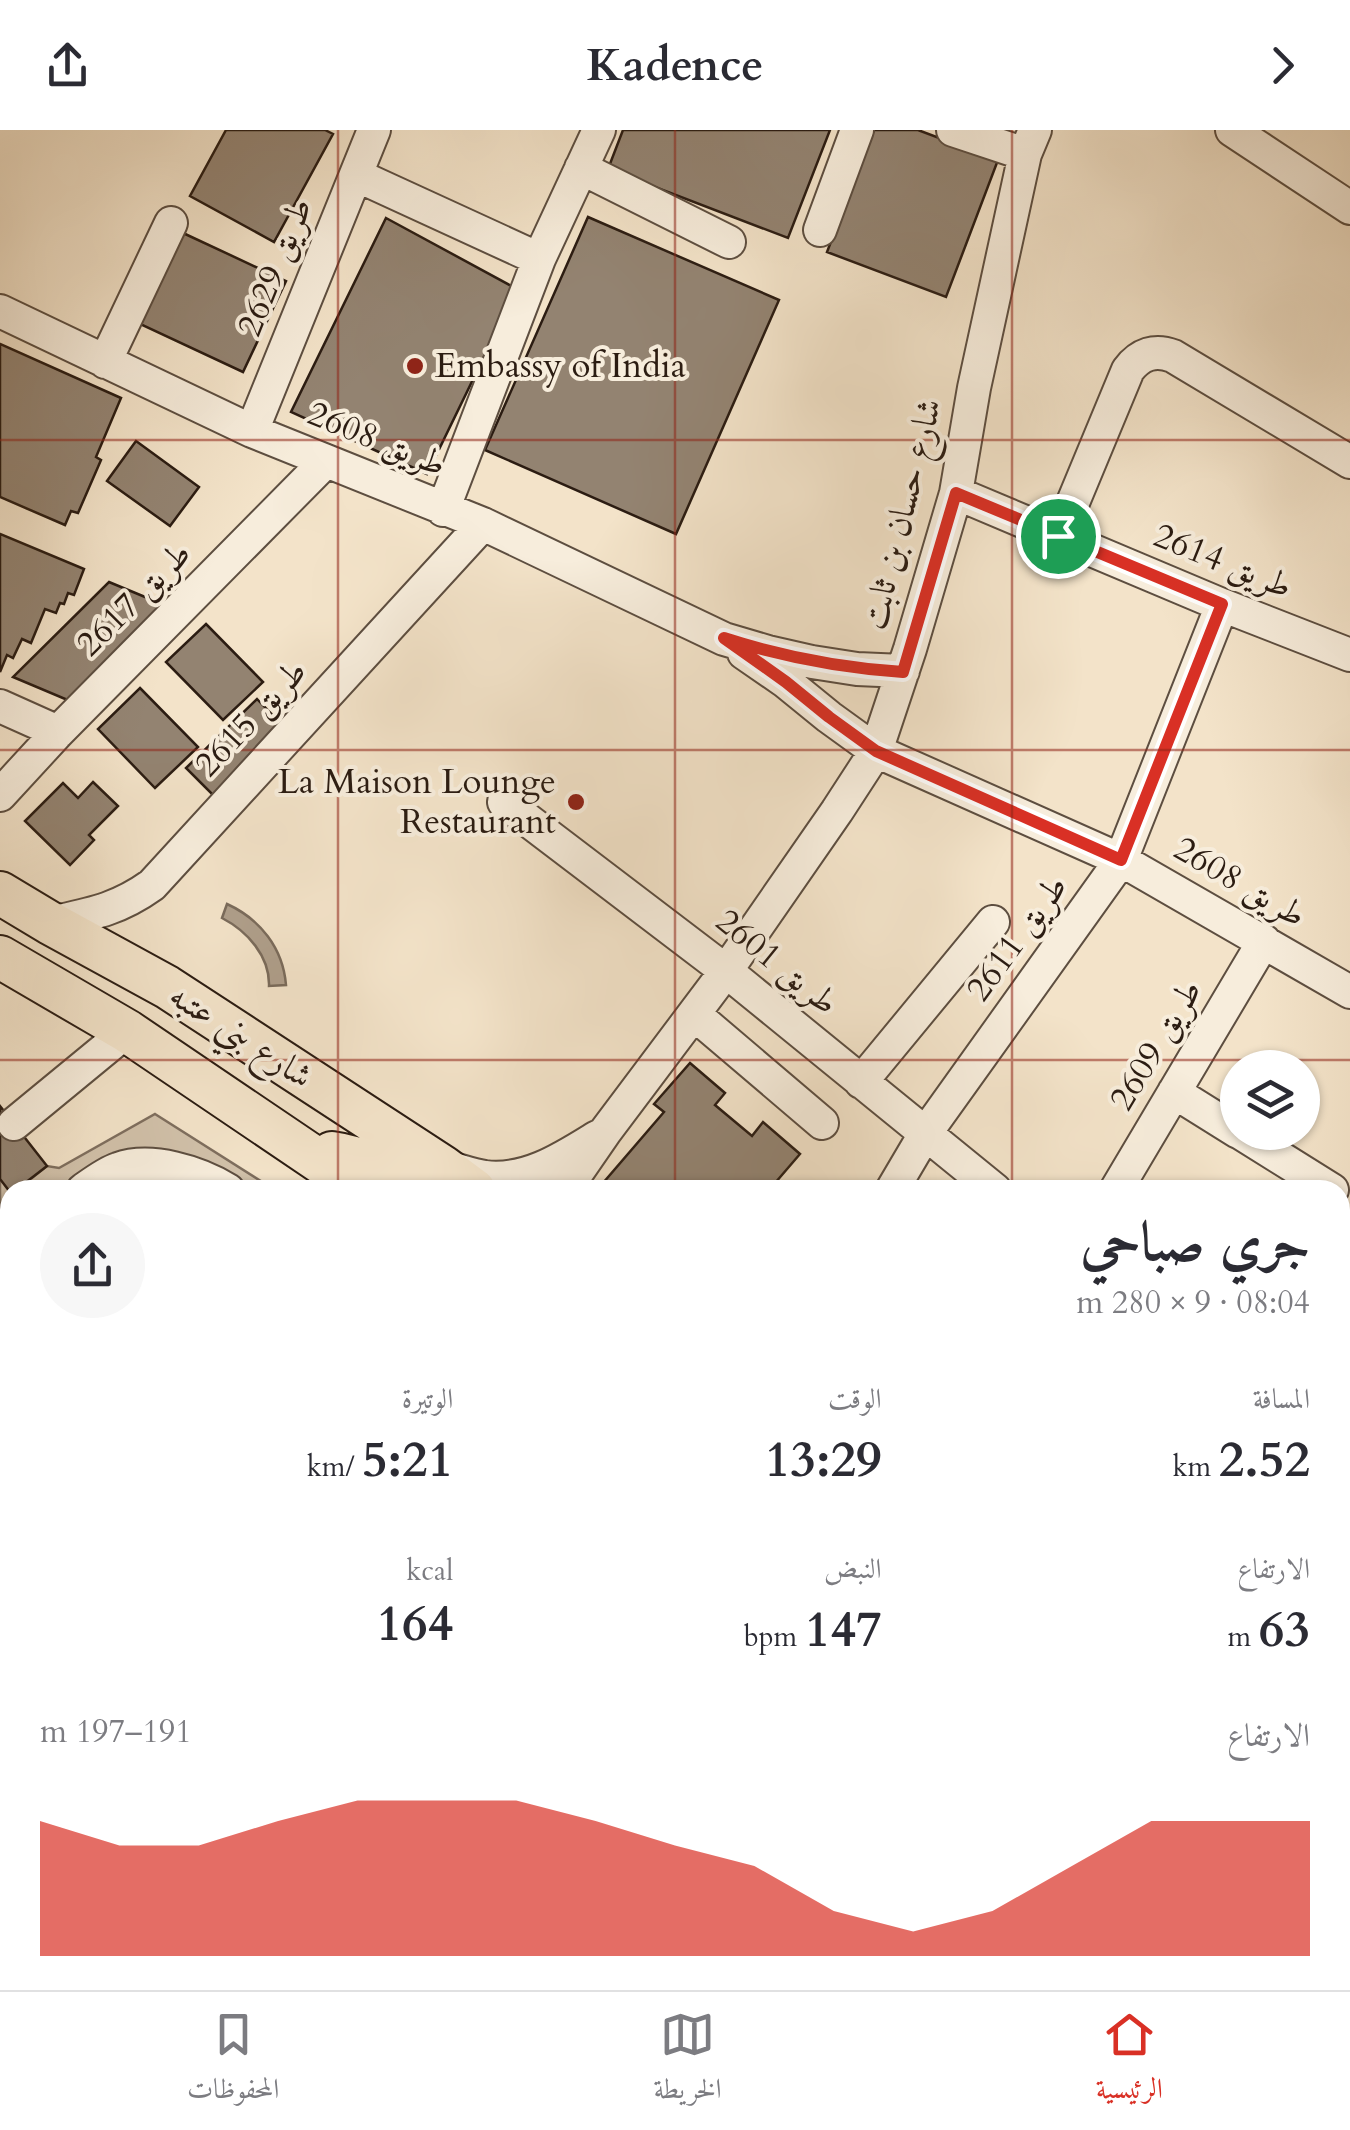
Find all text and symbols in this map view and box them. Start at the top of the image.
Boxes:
text: Kadence [586,35,764,96]
icon: share [40,38,95,93]
icon: forward [1255,38,1310,93]
street label: طريق 2629 [226,191,324,343]
place label: Embassy of India [435,342,686,390]
marker: Embassy of India [404,355,426,377]
street label: طريق 2608 [301,390,453,488]
street label: شارع حسان بن ثابت [850,394,958,635]
pin [1016,494,1101,579]
icon: arrive [1031,509,1086,564]
street label: طريق 2614 [1147,512,1299,610]
street label: طريق 2617 [66,531,202,667]
street label: طريق 2615 [184,649,318,787]
place label: La Maison Lounge Restaurant [278,758,556,846]
marker: La Maison Lounge Restaurant [565,791,587,813]
street label: طريق 2608 [1165,825,1315,939]
street label: طريق 2611 [955,865,1079,1011]
street label: طريق 2601 [705,898,849,1026]
street label: طريق 2609 [1098,970,1214,1120]
street label: شارع بني عتبه [157,972,322,1105]
map controls [1220,1050,1320,1150]
button: layers [1220,1050,1320,1150]
text: جري صباحي [1080,1206,1310,1280]
button: share [40,1213,145,1318]
text: 08:04 · 9 × 280 m [1076,1281,1310,1325]
text: الوتيرة [402,1380,453,1418]
text: الوقت [828,1380,882,1418]
text: المسافة [1253,1380,1310,1418]
text: 5:21 [362,1426,453,1494]
text: 13:29 [765,1426,882,1494]
text: 2.52 [1219,1426,1310,1494]
text: /km [307,1448,362,1486]
text: km [1172,1448,1219,1486]
text: النبض [824,1550,882,1588]
text: الارتفاع [1237,1550,1310,1588]
text: kcal [406,1552,453,1590]
text: 164 [377,1590,453,1658]
text: 147 [805,1596,882,1664]
text: 63 [1259,1596,1310,1664]
text: bpm [744,1618,805,1656]
text: m [1228,1618,1259,1656]
text: 191–197 m [40,1710,192,1754]
text: الارتفاع [1227,1714,1310,1758]
tab: المحفوظات [187,2007,279,2116]
tab: الخريطة [653,2007,722,2116]
tab: الرئيسية [1096,2007,1163,2116]

